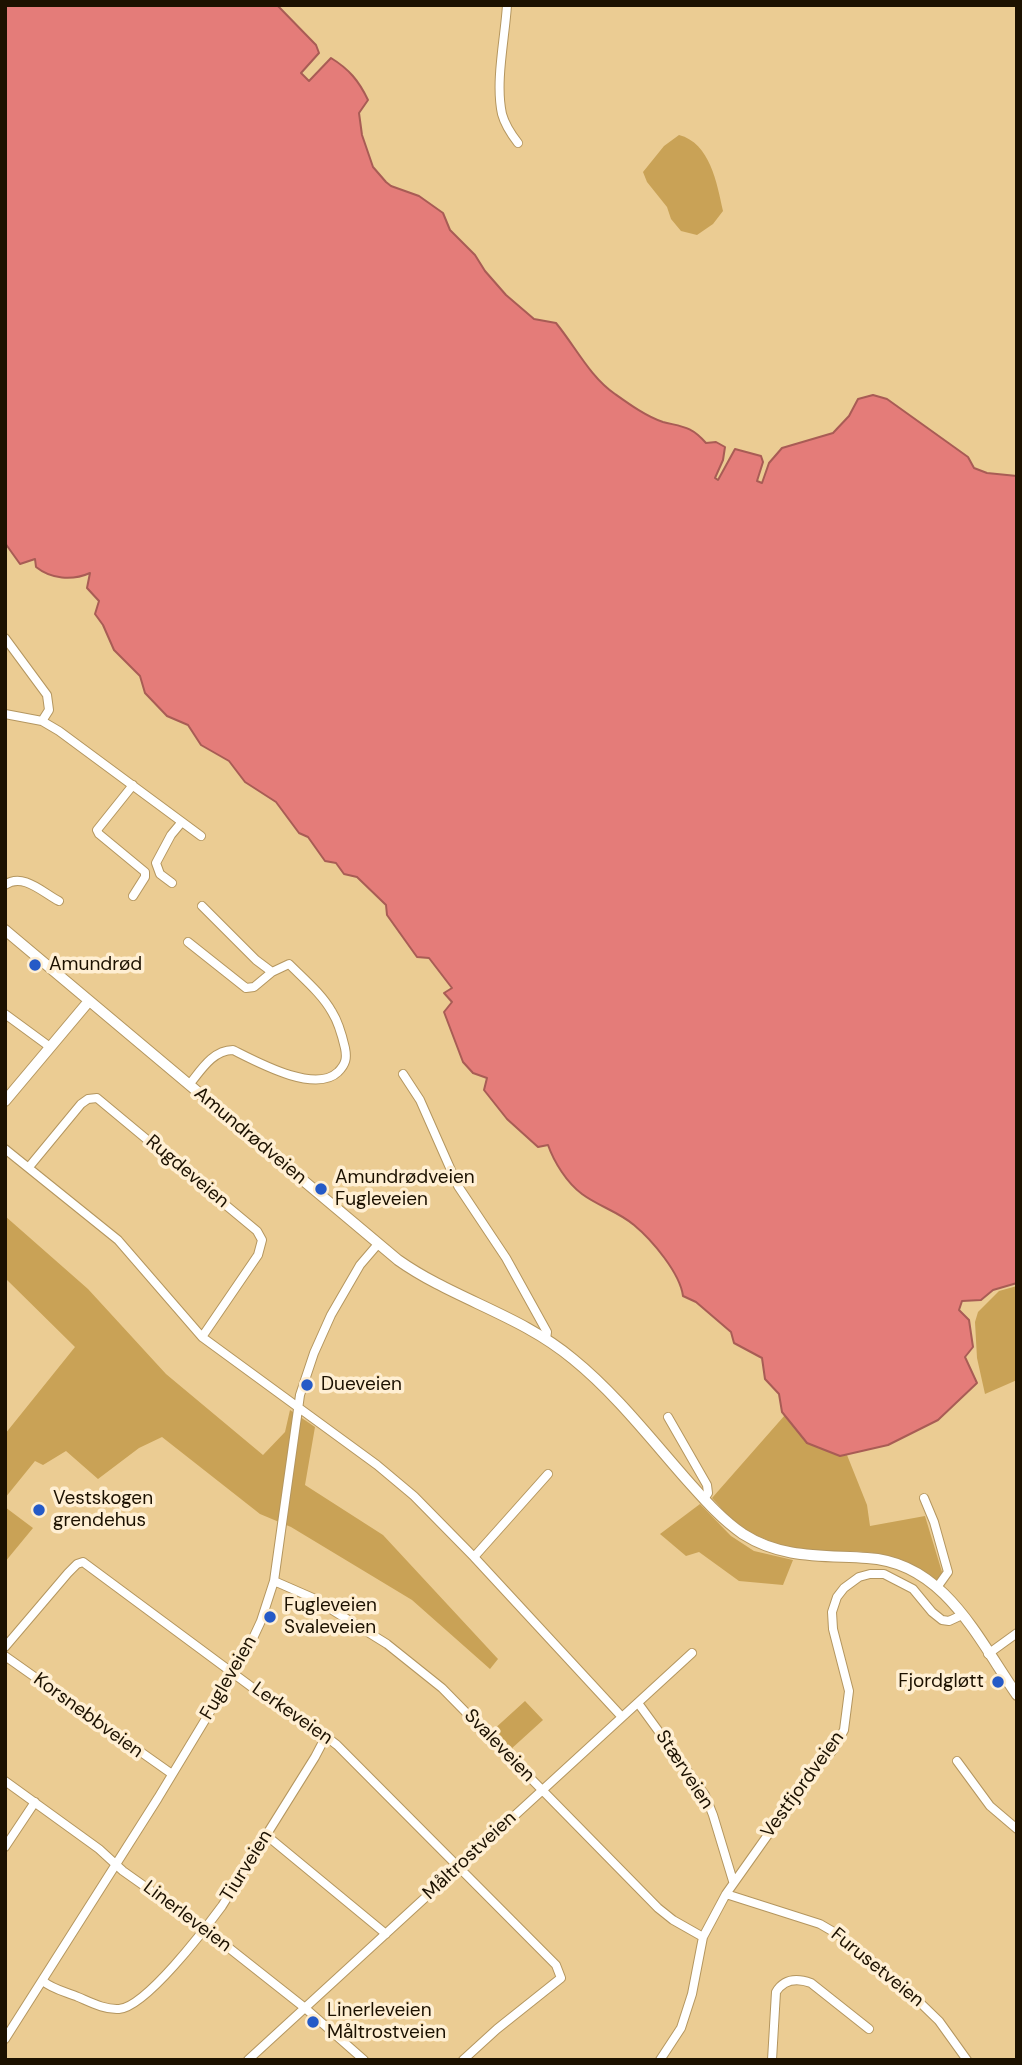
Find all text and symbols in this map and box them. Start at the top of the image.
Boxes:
place label: Amundrød [49,954,142,976]
marker: Amundrød [27,957,43,973]
street label: Amundrødveien [189,1082,311,1190]
street label: Rugdeveien [141,1131,233,1213]
place label: Amundrødveien Fugleveien [335,1167,475,1211]
marker: Amundrødveien Fugleveien [313,1181,329,1197]
place label: Dueveien [321,1374,402,1396]
marker: Dueveien [299,1377,315,1393]
place label: Vestskogen grendehus [53,1488,153,1532]
marker: Vestskogen grendehus [31,1502,47,1518]
place label: Fugleveien Svaleveien [284,1595,377,1639]
marker: Fugleveien Svaleveien [262,1609,278,1625]
street label: Fugleveien [196,1632,262,1724]
street label: Korsnebbveien [29,1669,147,1763]
place label: Fjordgløtt [898,1671,984,1693]
marker: Fjordgløtt [990,1674,1006,1690]
street label: Lerkeveien [247,1678,337,1750]
street label: Svaleveien [459,1705,539,1787]
street label: Stærveien [650,1726,718,1814]
street label: Vestfjordveien [757,1727,849,1843]
street label: Måltrostveien [419,1807,521,1905]
street label: Tiurveien [216,1826,278,1906]
street label: Linerleveien [138,1876,236,1958]
street label: Furusetveien [826,1924,928,2012]
place label: Linerleveien Måltrostveien [327,2000,446,2044]
marker: Linerleveien Måltrostveien [305,2014,321,2030]

